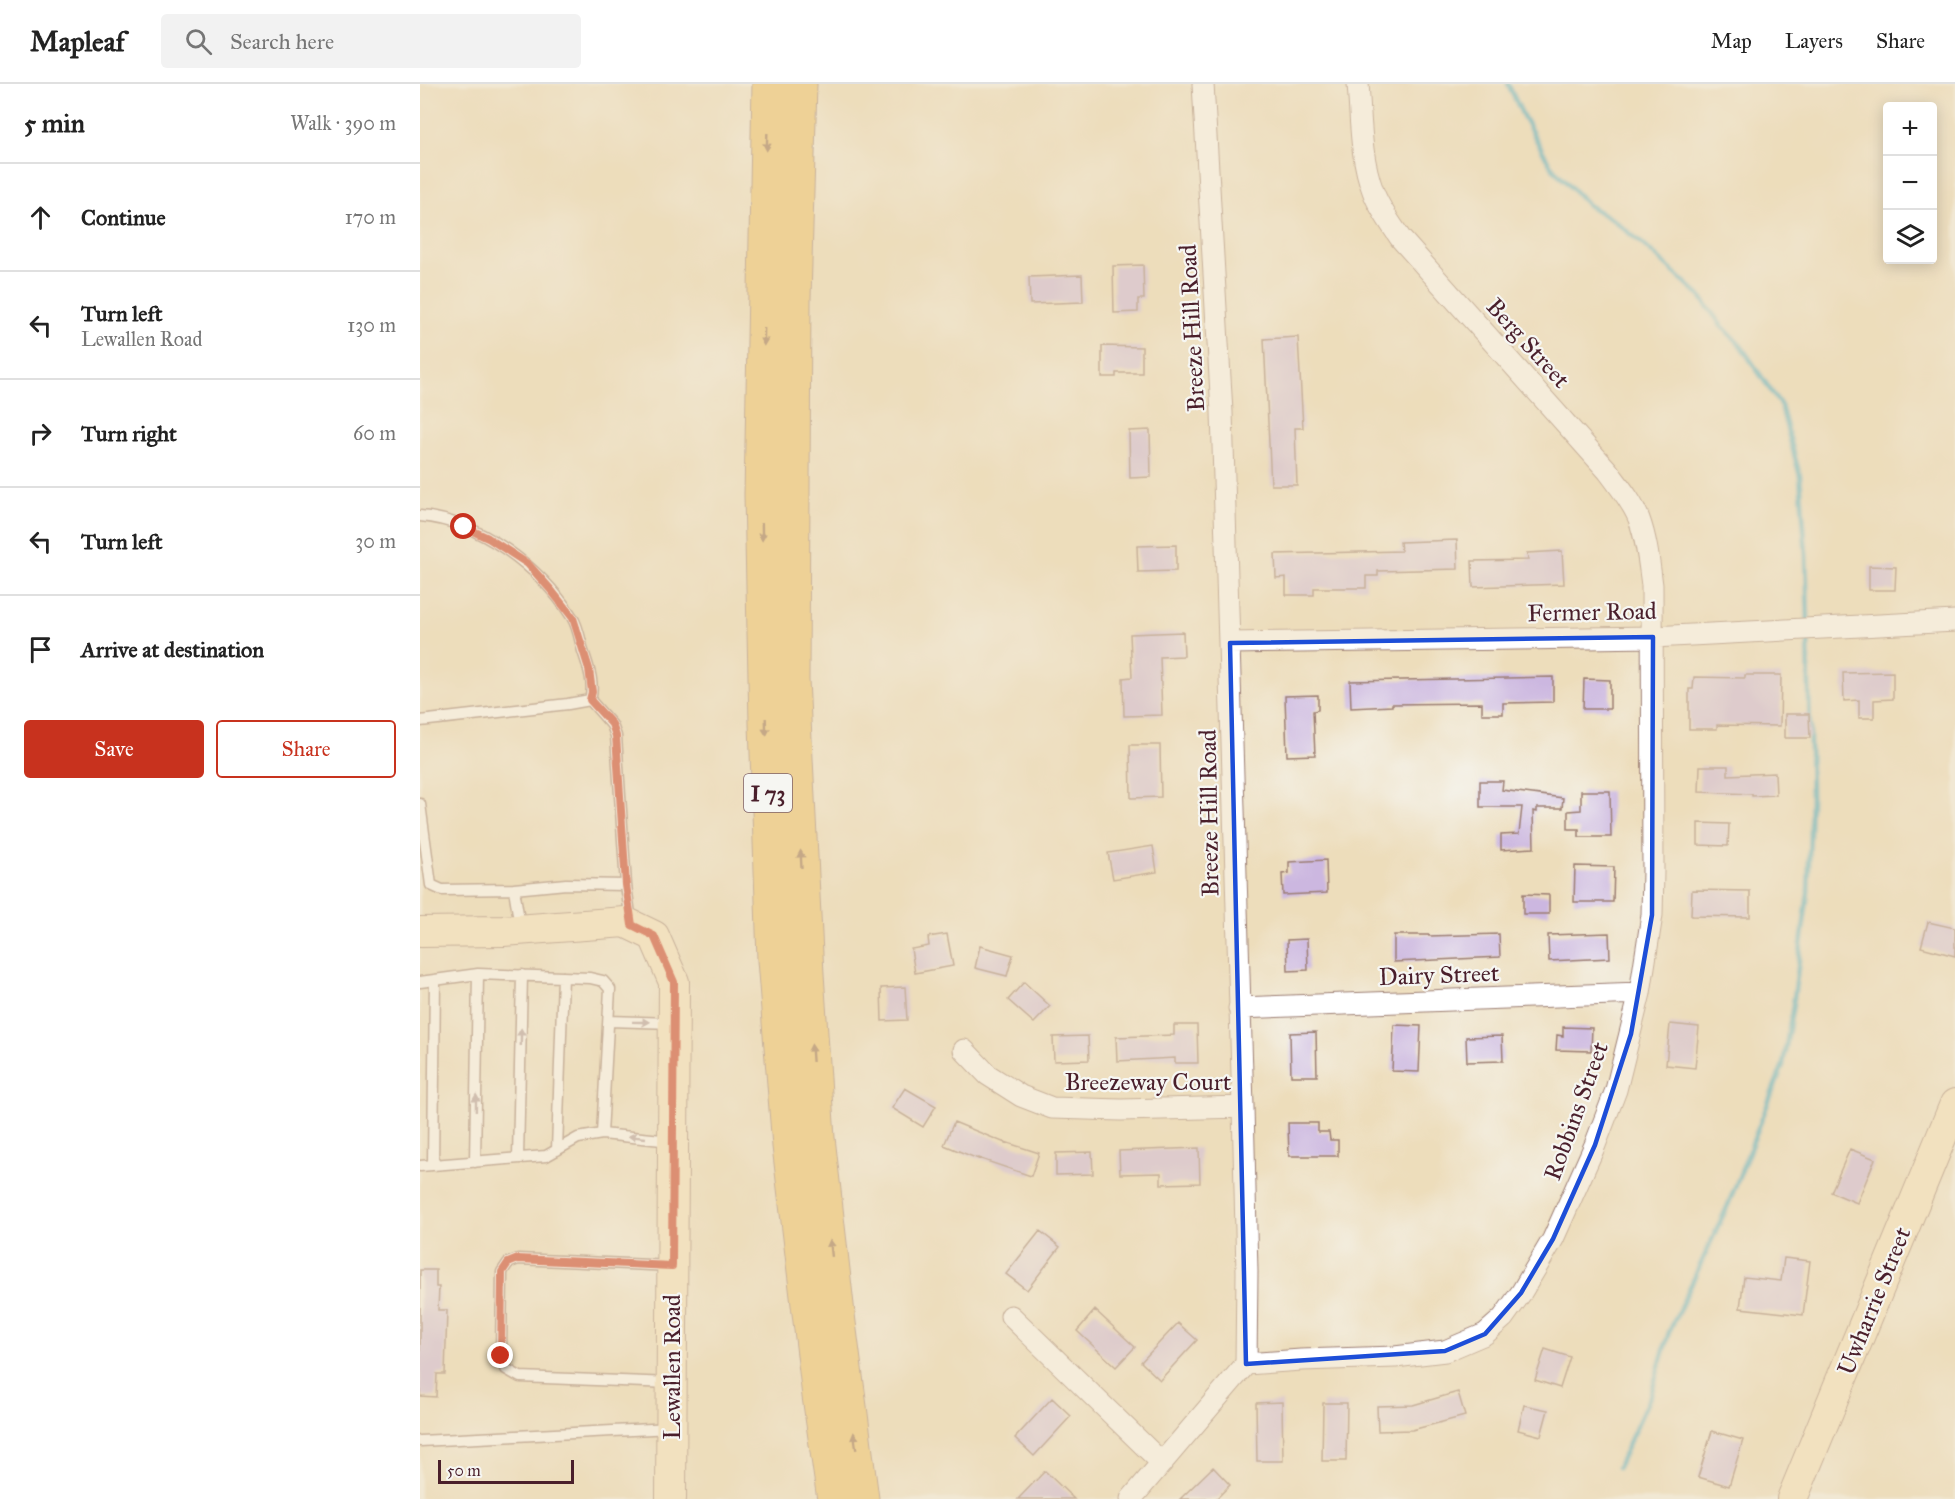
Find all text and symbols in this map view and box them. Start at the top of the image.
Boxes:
search box [161,14,581,68]
text: Mapleaf [30,24,125,59]
icon: search [182,25,215,58]
text: Search here [230,28,334,55]
text: Map [1711,28,1752,54]
text: Layers [1785,28,1843,54]
text: Share [1876,28,1925,54]
map controls [1883,102,1937,264]
button: + [1883,102,1937,156]
text: 5 min [24,107,85,139]
text: Walk · 390 m [290,111,396,135]
one-way arrow [763,133,772,152]
button: − [1883,156,1937,210]
icon: ahead [24,201,57,234]
text: Continue [81,204,166,231]
text: 170 m [345,205,396,229]
button: layers [1883,210,1937,264]
street label: Breeze Hill Road [1173,244,1211,412]
street label: Berg Street [1480,292,1577,395]
text: Turn left [81,300,163,327]
icon: left [24,309,57,342]
text: 130 m [347,313,396,337]
text: Lewallen Road [81,327,202,351]
one-way arrow [759,328,768,347]
icon: right [24,417,57,450]
text: Turn right [81,420,177,447]
text: 60 m [353,421,396,445]
route start [450,513,476,539]
one-way arrow [757,523,767,542]
icon: left [24,525,57,558]
text: Turn left [81,528,163,555]
text: 30 m [355,529,396,553]
street label: Fermer Road [1527,596,1657,628]
icon: arrive [24,633,57,666]
text: Arrive at destination [81,636,264,663]
one-way arrow [761,718,771,737]
button: Save [24,720,204,778]
button: Share [216,720,396,778]
street label: Breeze Hill Road [1193,729,1225,897]
road number: I 73 [744,774,792,812]
one-way arrow [796,849,806,868]
street label: Dairy Street [1378,958,1500,992]
one-way arrow [632,1017,651,1027]
one-way arrow [516,1027,526,1046]
street label: Robbins Street [1537,1037,1615,1184]
one-way arrow [808,1044,817,1063]
street label: Breezeway Court [1065,1067,1232,1097]
one-way arrow [471,1094,481,1113]
one-way arrow [628,1132,647,1142]
street label: Uwharrie Street [1831,1222,1917,1379]
one-way arrow [826,1238,835,1257]
street label: Lewallen Road [657,1294,687,1440]
route end [487,1342,513,1368]
one-way arrow [850,1431,859,1450]
scale bar [438,1457,574,1484]
text: 50 m [447,1461,481,1480]

